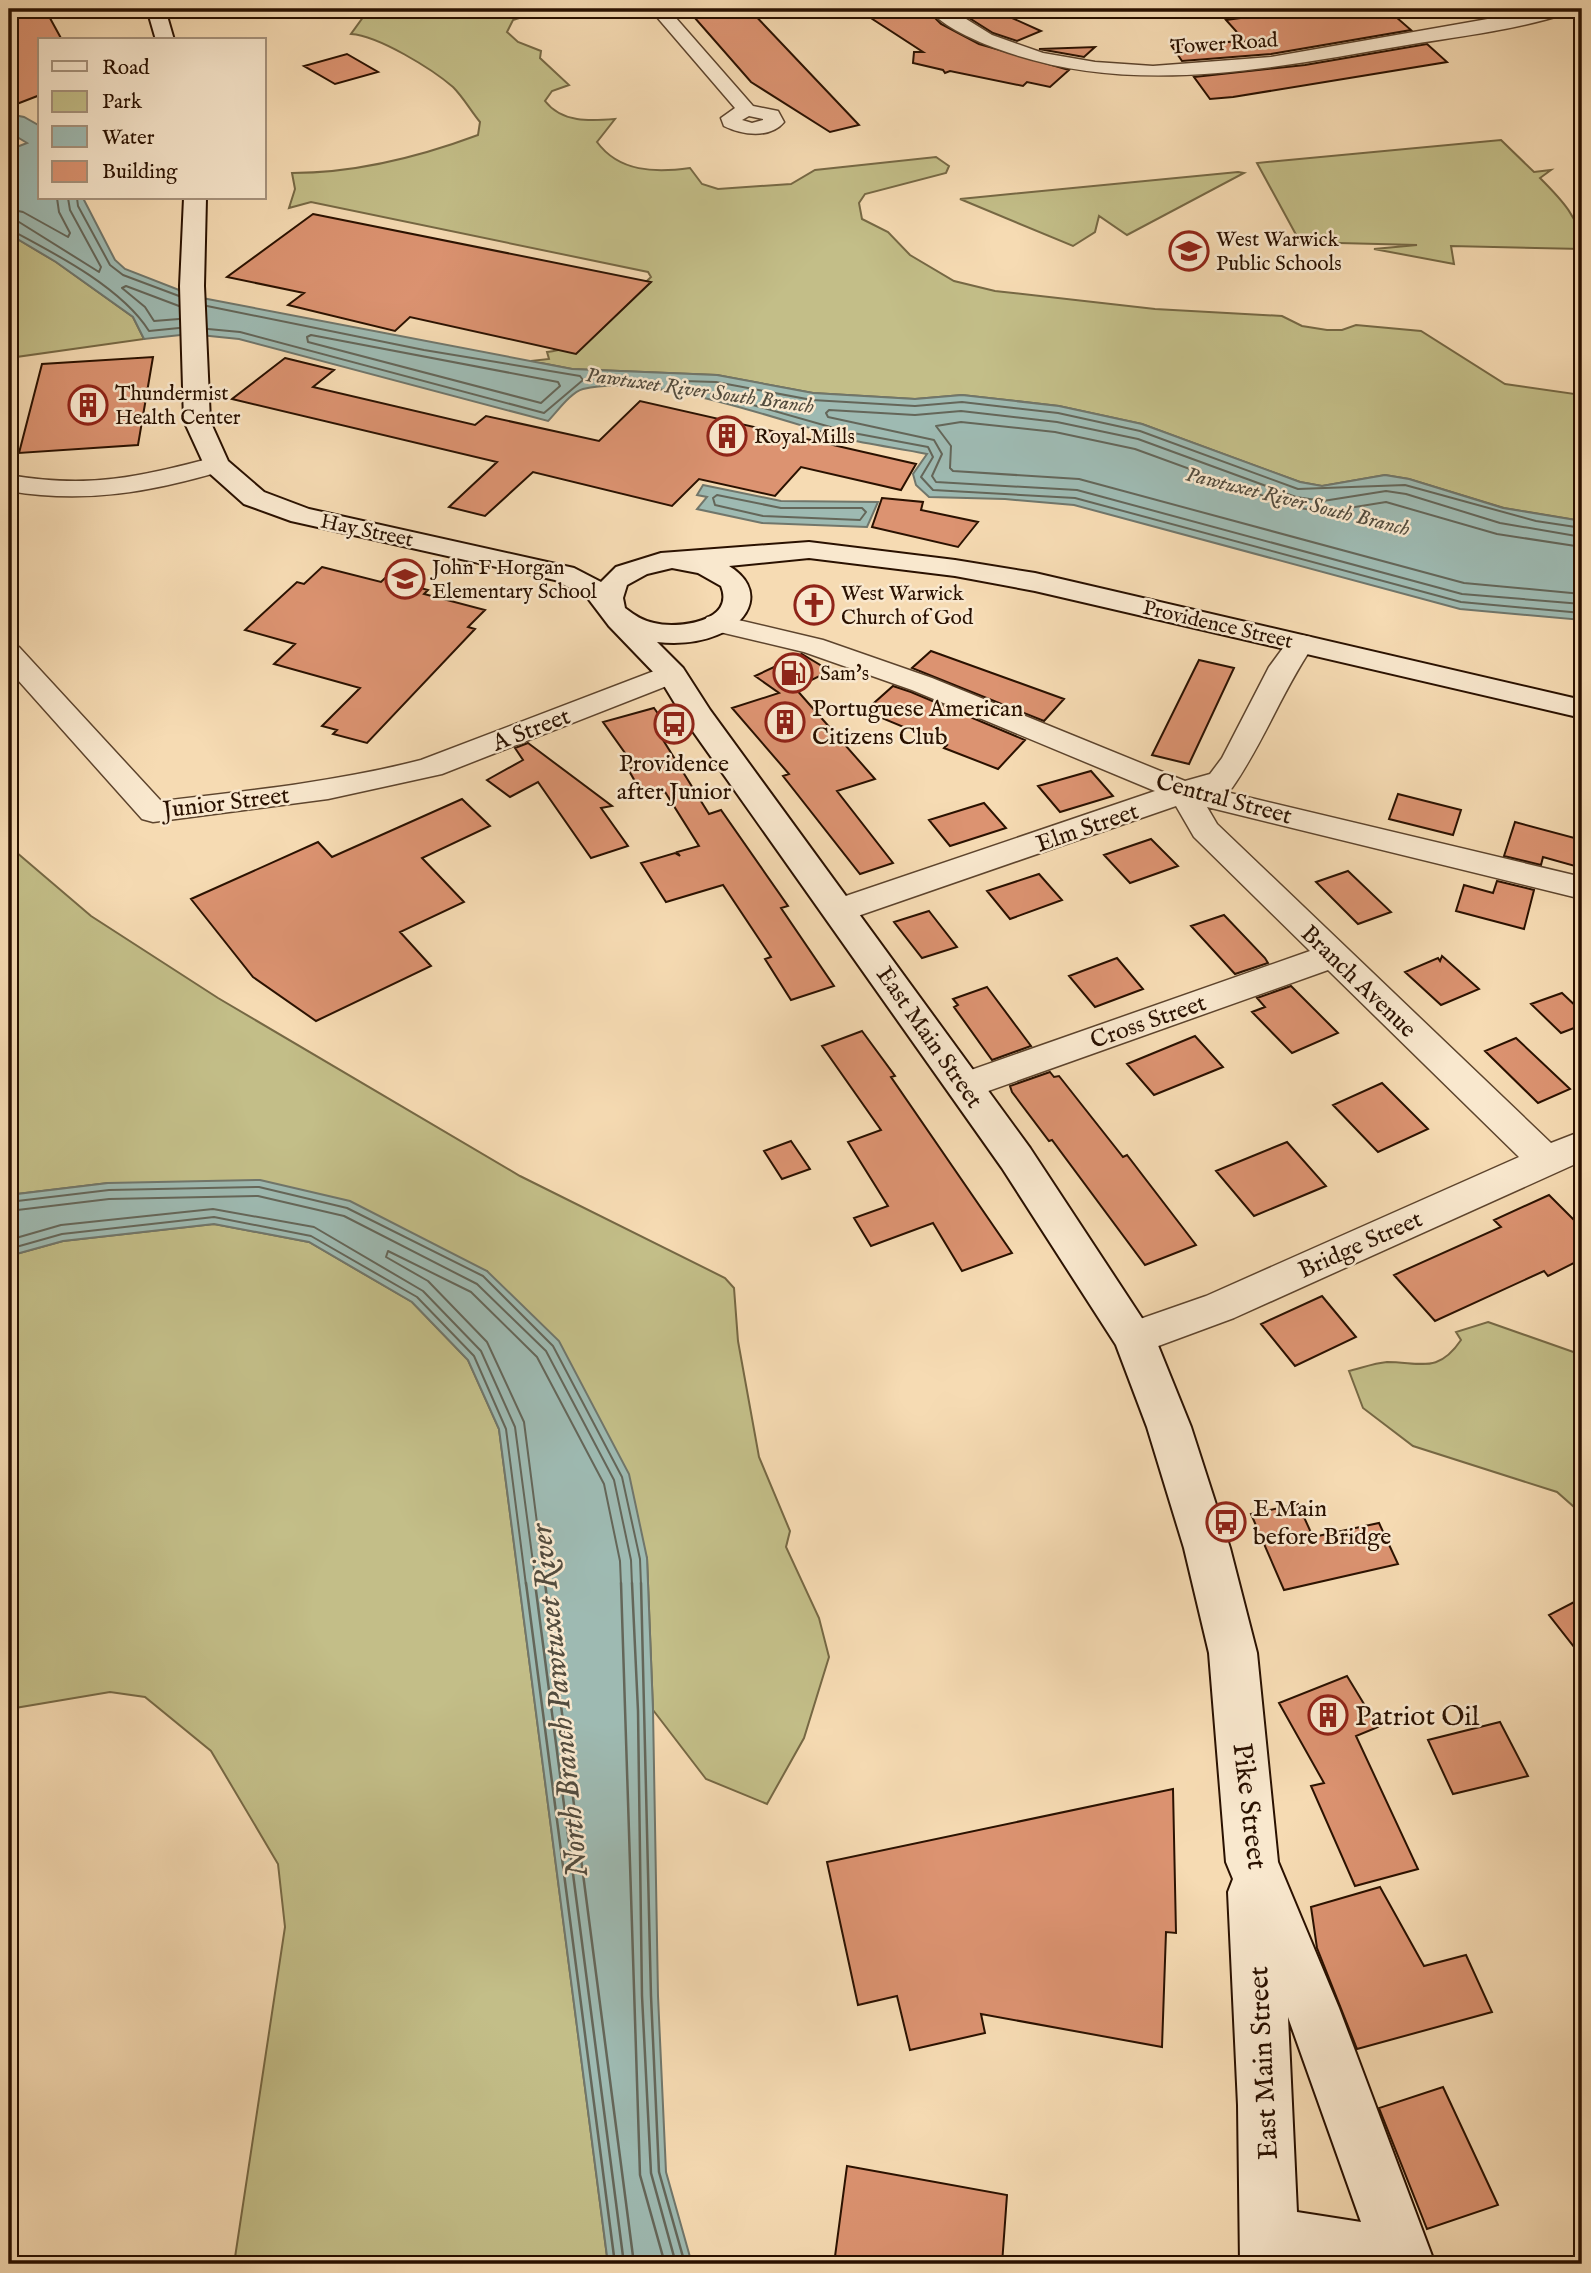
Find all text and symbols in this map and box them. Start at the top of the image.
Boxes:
street label: Tower Road [1169,27,1280,62]
legend [38,38,266,200]
text: Road [102,55,150,82]
text: Park [102,89,143,116]
text: Water [102,125,155,152]
text: Building [102,159,178,186]
place label: West Warwick Public Schools [1216,227,1342,278]
school or university icon: West Warwick Public Schools [1168,230,1210,272]
water label: Pawtuxet River South Branch [584,362,816,421]
place label: Thundermist Health Center [115,381,241,432]
building icon: Thundermist Health Center [67,384,109,426]
building icon: Royal Mills [706,415,748,457]
place label: Royal Mills [754,424,855,451]
water label: Pawtuxet River South Branch [1183,462,1413,543]
street label: Hay Street [318,508,415,554]
place label: John F Horgan Elementary School [430,555,597,606]
school or university icon: John F Horgan Elementary School [384,558,426,600]
place label: West Warwick Church of God [841,581,974,632]
church icon: West Warwick Church of God [793,584,835,626]
street label: Providence Street [1140,595,1295,656]
fuel station icon: Sam's [772,652,814,694]
place label: Sam's [820,661,869,688]
place label: Portuguese American Citizens Club [812,694,1023,753]
street label: A Street [487,701,575,760]
building icon: Portuguese American Citizens Club [764,701,806,743]
bus stop icon: Providence after Junior [653,703,695,745]
place label: Providence after Junior [617,749,732,808]
street label: Central Street [1152,766,1295,833]
street label: Junior Street [158,780,291,827]
street label: Elm Street [1032,796,1143,860]
street label: Branch Avenue [1293,919,1422,1045]
street label: East Main Street [868,961,989,1115]
street label: Cross Street [1086,988,1211,1057]
street label: Bridge Street [1294,1204,1428,1287]
place label: E Main before Bridge [1253,1494,1391,1553]
bus stop icon: E Main before Bridge [1205,1501,1247,1543]
water label: North Branch Pawtuxet River [521,1519,599,1880]
building icon: Patriot Oil [1307,1694,1349,1736]
place label: Patriot Oil [1355,1700,1480,1735]
street label: Pike Street [1223,1741,1274,1872]
street label: East Main Street [1242,1965,1287,2160]

